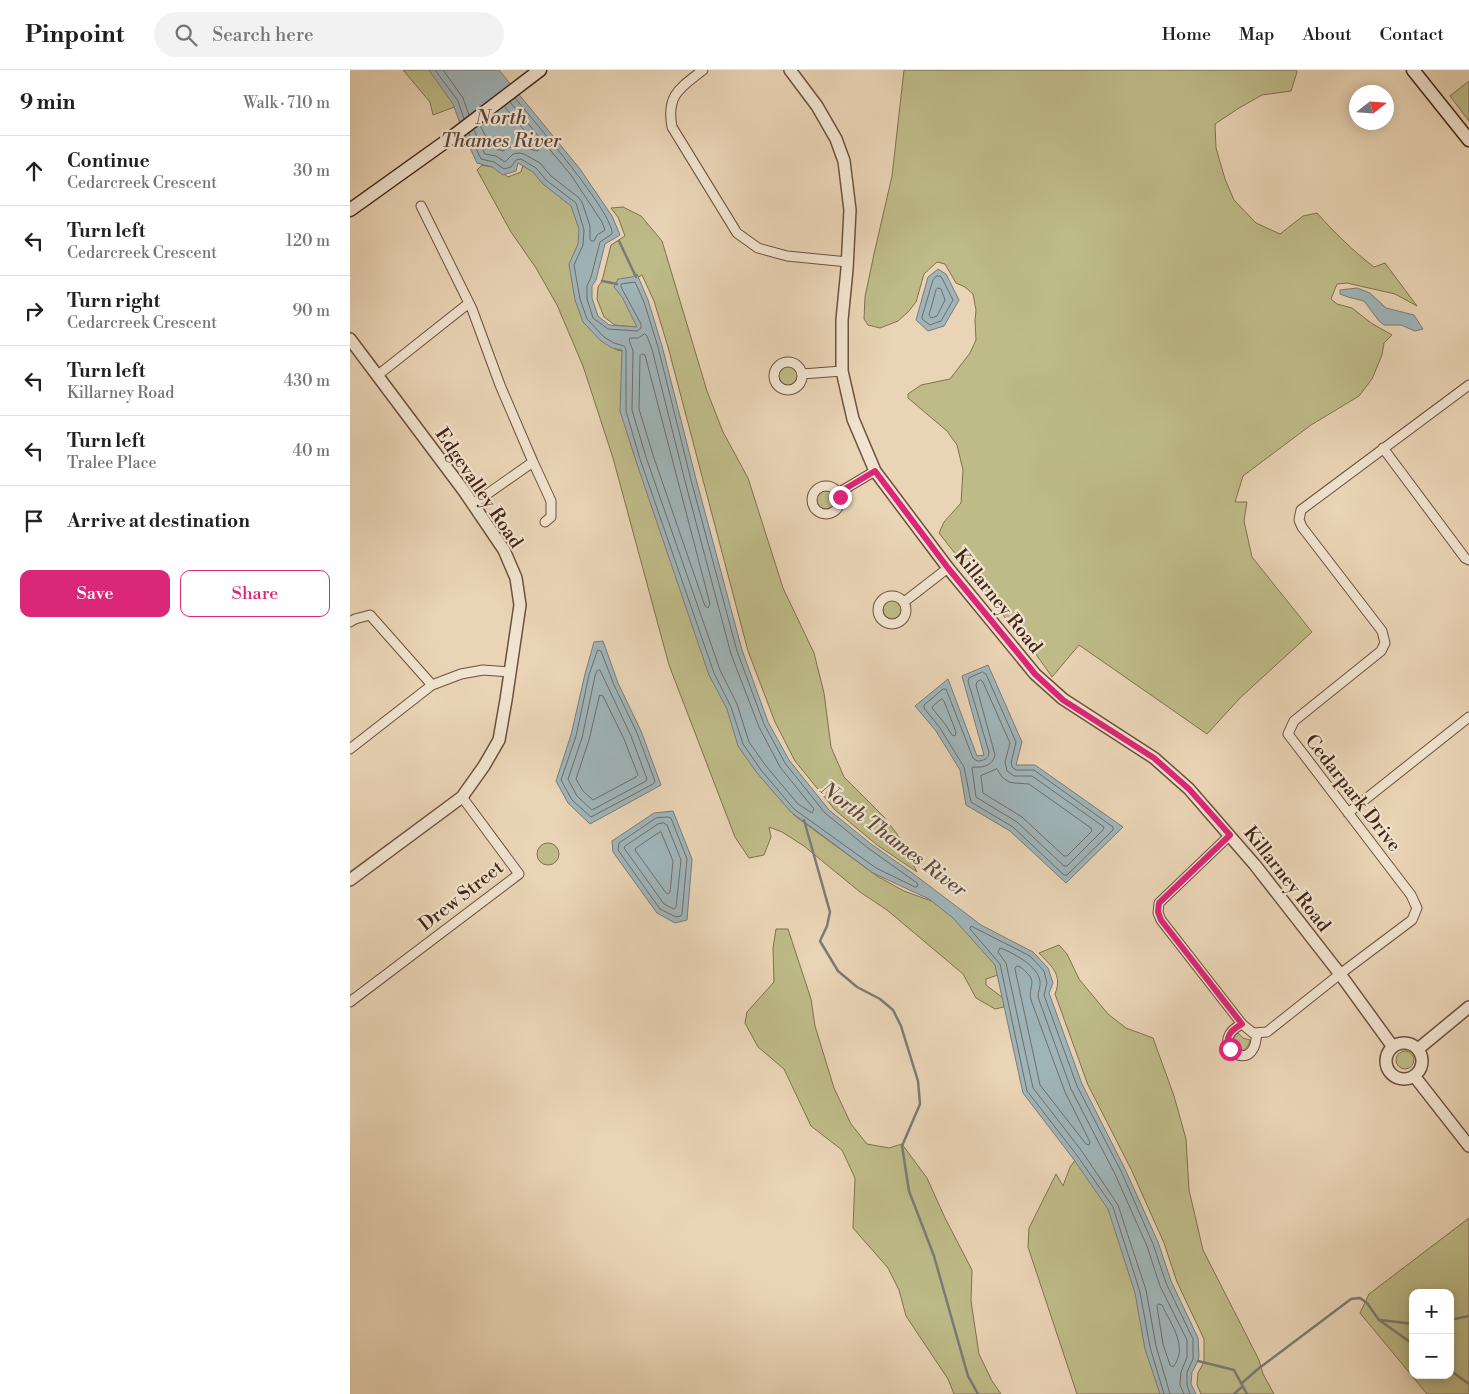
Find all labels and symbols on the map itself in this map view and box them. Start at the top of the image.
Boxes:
north arrow [1349,85,1394,130]
water label: North Thames River [441,106,562,154]
street label: Edgevalley Road [430,423,528,553]
route end [829,486,852,509]
street label: Killarney Road [949,544,1048,658]
street label: Cedarpark Drive [1300,729,1406,857]
water label: North Thames River [814,776,971,903]
street label: Killarney Road [1238,821,1336,937]
street label: Drew Street [414,855,508,937]
route start [1219,1038,1242,1061]

